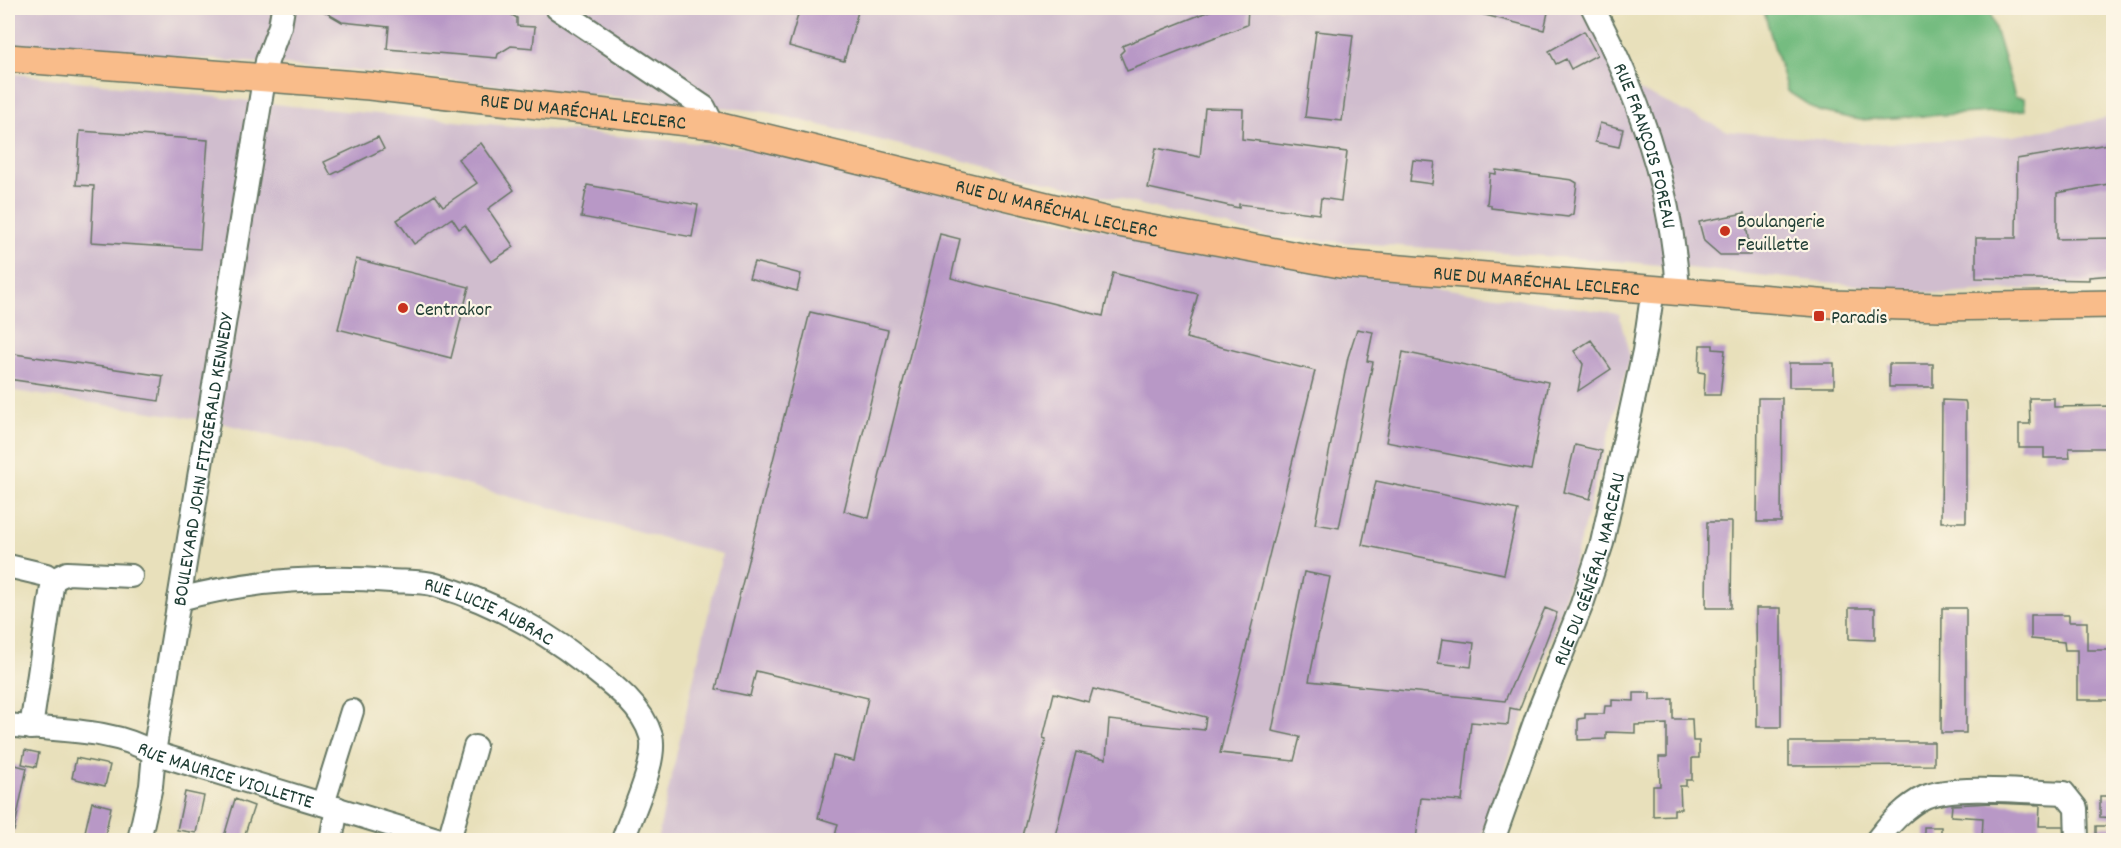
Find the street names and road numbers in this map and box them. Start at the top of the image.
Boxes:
street label: RUE FRANÇOIS FOREAU [1604,59,1682,231]
street label: RUE DU MARÉCHAL LECLERC [479,88,688,139]
street label: RUE DU MARÉCHAL LECLERC [952,173,1160,247]
street label: RUE DU MARÉCHAL LECLERC [1432,261,1641,305]
street label: BOULEVARD JOHN FITZGERALD KENNEDY [167,311,243,608]
street label: RUE DU GÉNÉRAL MARCEAU [1547,470,1634,671]
street label: RUE LUCIE AUBRAC [422,572,559,654]
street label: RUE MAURICE VIOLLETTE [132,736,316,818]

